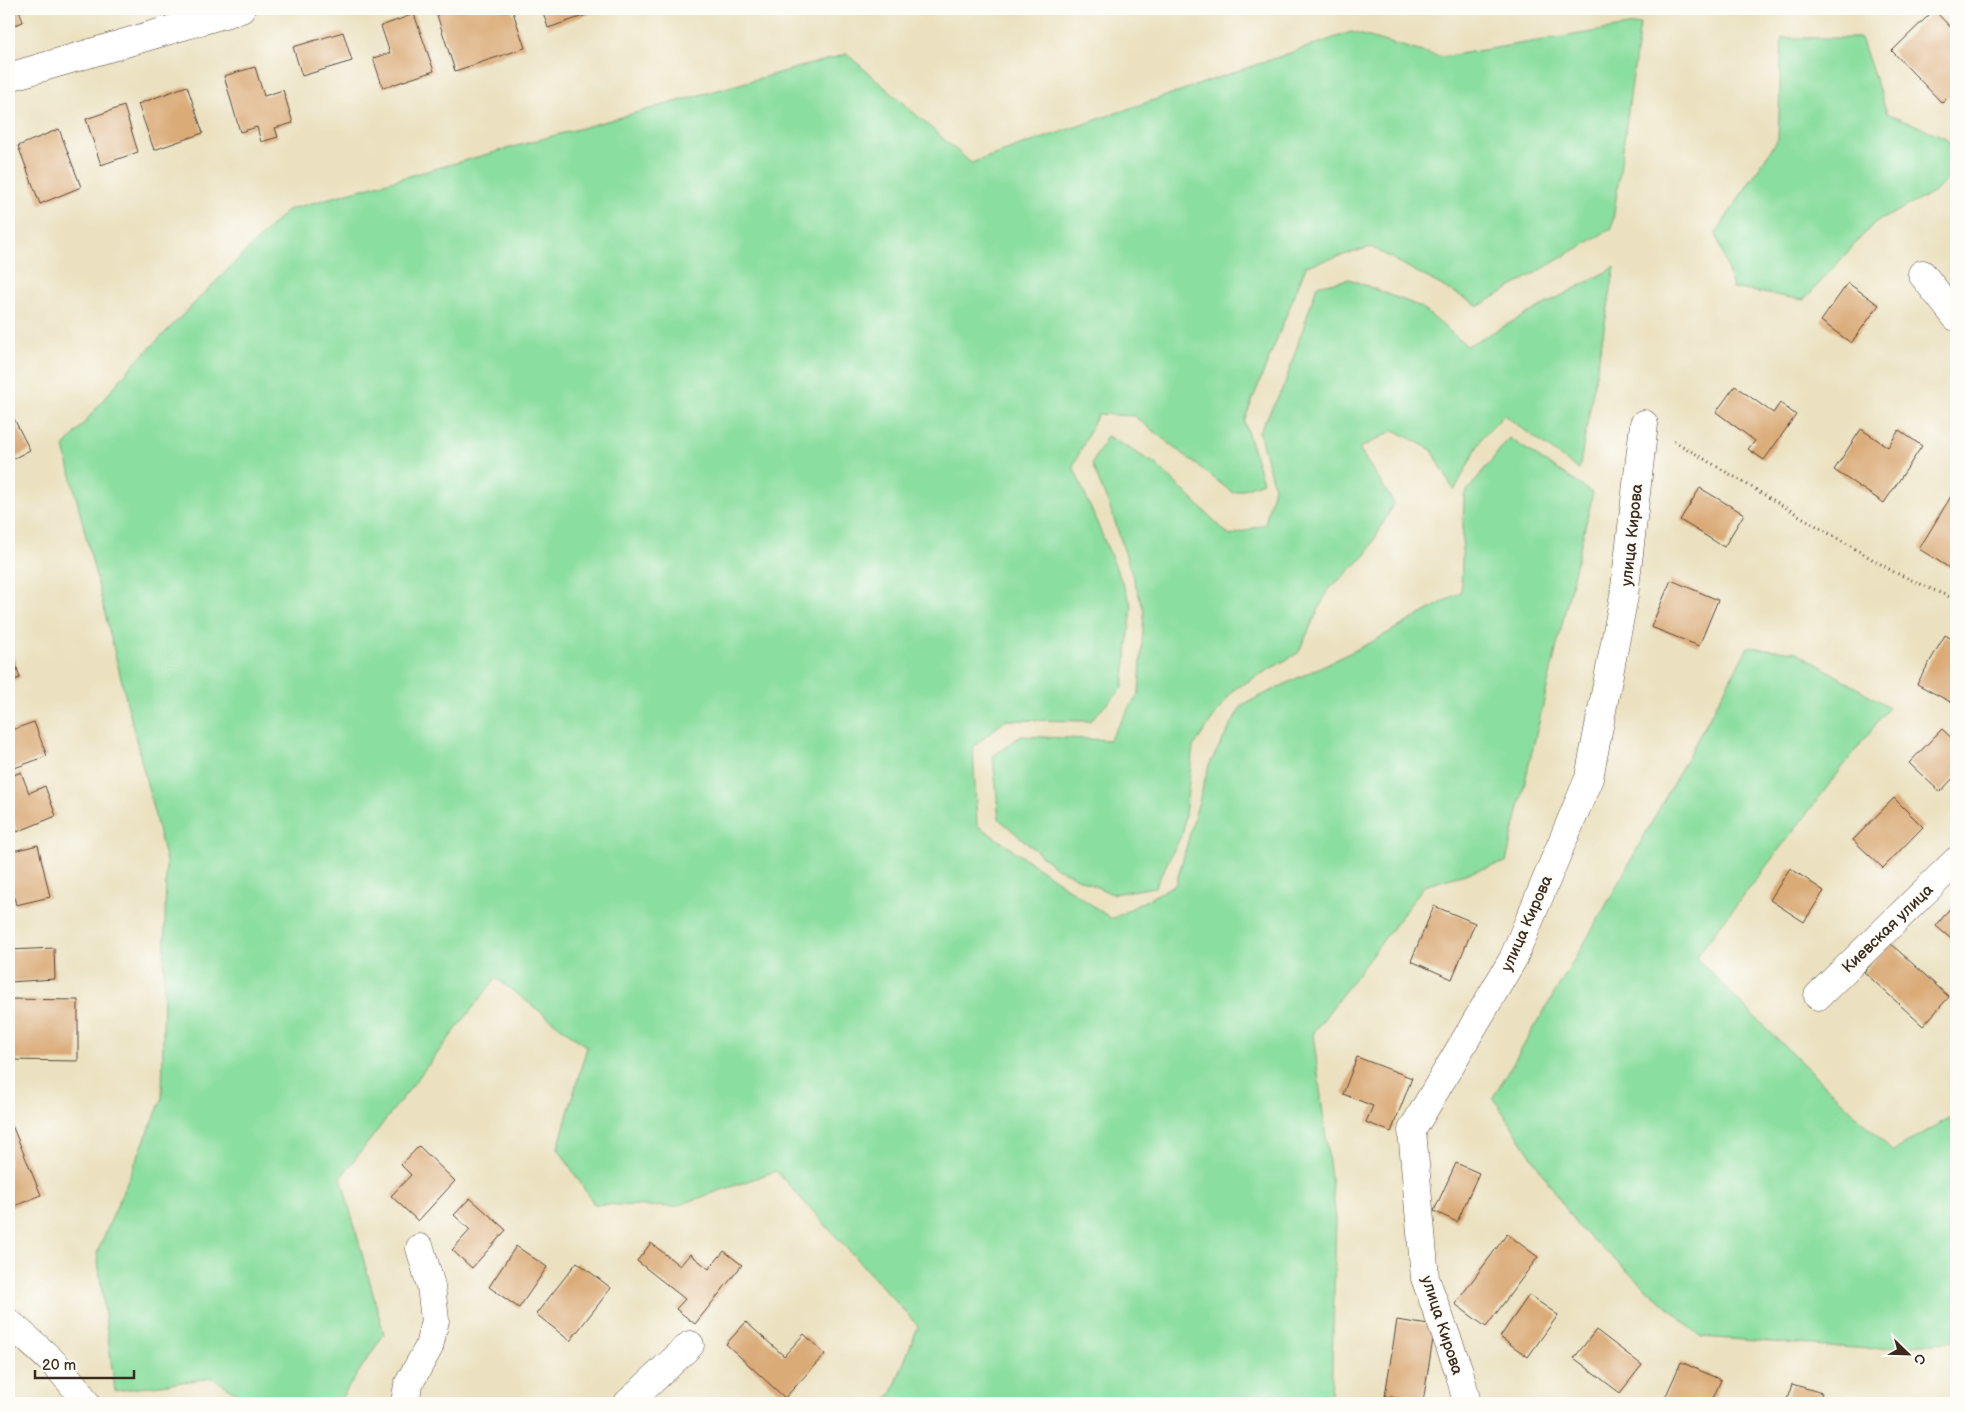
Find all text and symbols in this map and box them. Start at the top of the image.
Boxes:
street label: улица Кирова [1618,482,1647,587]
street label: улица Кирова [1498,872,1557,975]
street label: Киевская улица [1838,880,1938,977]
street label: улица Кирова [1417,1274,1467,1378]
north arrow [1882,1330,1932,1380]
scale bar [35,1347,134,1379]
text: С [1910,1351,1929,1367]
text: 20 m [42,1356,76,1375]

